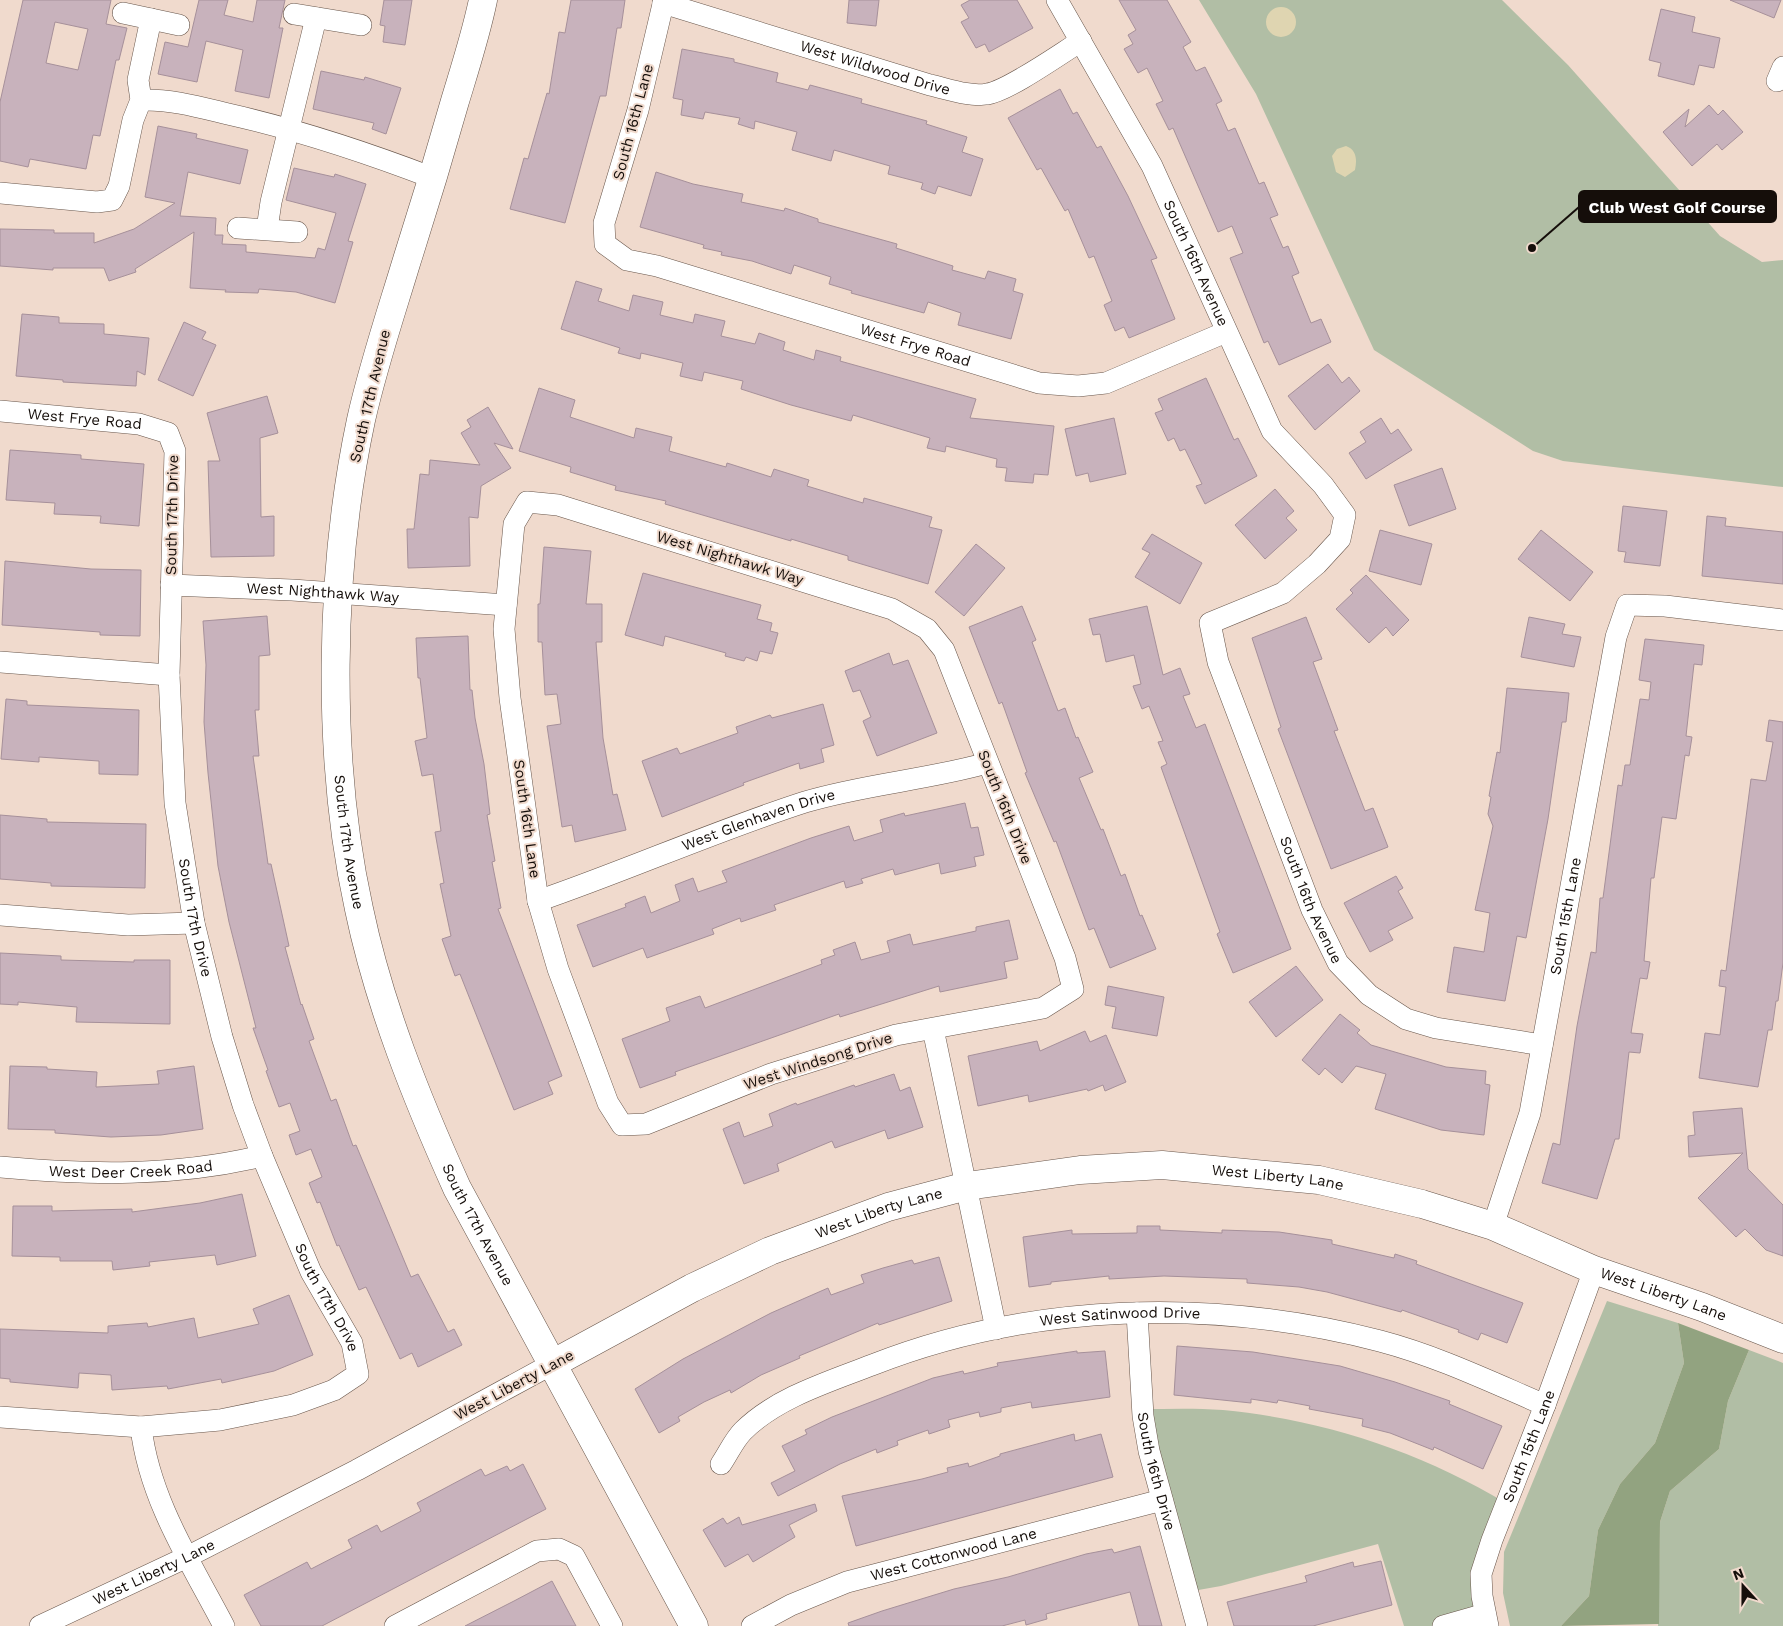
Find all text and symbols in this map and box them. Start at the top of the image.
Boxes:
street label: West Wildwood Drive [798,37,952,99]
street label: South 16th Lane [609,62,657,182]
callout: Club West Golf Course [1579,191,1776,222]
street label: South 16th Avenue [1160,197,1232,329]
text: Club West Golf Course [1588,198,1766,217]
street label: West Frye Road [858,320,973,371]
street label: South 17th Avenue [346,328,394,464]
street label: West Frye Road [27,405,143,433]
street label: South 17th Drive [162,455,182,575]
street label: West Nighthawk Way [654,527,806,589]
street label: West Nighthawk Way [246,579,400,607]
street label: South 16th Drive [974,747,1036,867]
street label: South 16th Lane [510,759,544,879]
street label: South 17th Avenue [331,774,368,911]
street label: West Glenhaven Drive [679,785,837,855]
street label: South 16th Avenue [1276,834,1346,966]
street label: South 15th Lane [1546,856,1585,976]
street label: South 17th Drive [175,857,216,979]
street label: West Windsong Drive [741,1028,895,1094]
street label: West Deer Creek Road [48,1157,214,1182]
street label: South 17th Avenue [438,1161,517,1289]
street label: West Liberty Lane [1211,1161,1346,1194]
street label: West Liberty Lane [813,1184,944,1242]
street label: South 17th Drive [291,1241,362,1353]
street label: West Liberty Lane [1598,1264,1729,1325]
street label: West Satinwood Drive [1038,1304,1201,1330]
street label: West Liberty Lane [451,1346,577,1424]
street label: South 15th Lane [1499,1388,1559,1505]
street label: South 16th Drive [1133,1411,1179,1532]
street label: West Cottonwood Lane [869,1524,1039,1585]
street label: West Liberty Lane [90,1535,218,1609]
north arrow [1718,1561,1768,1611]
text: N [1731,1565,1746,1583]

